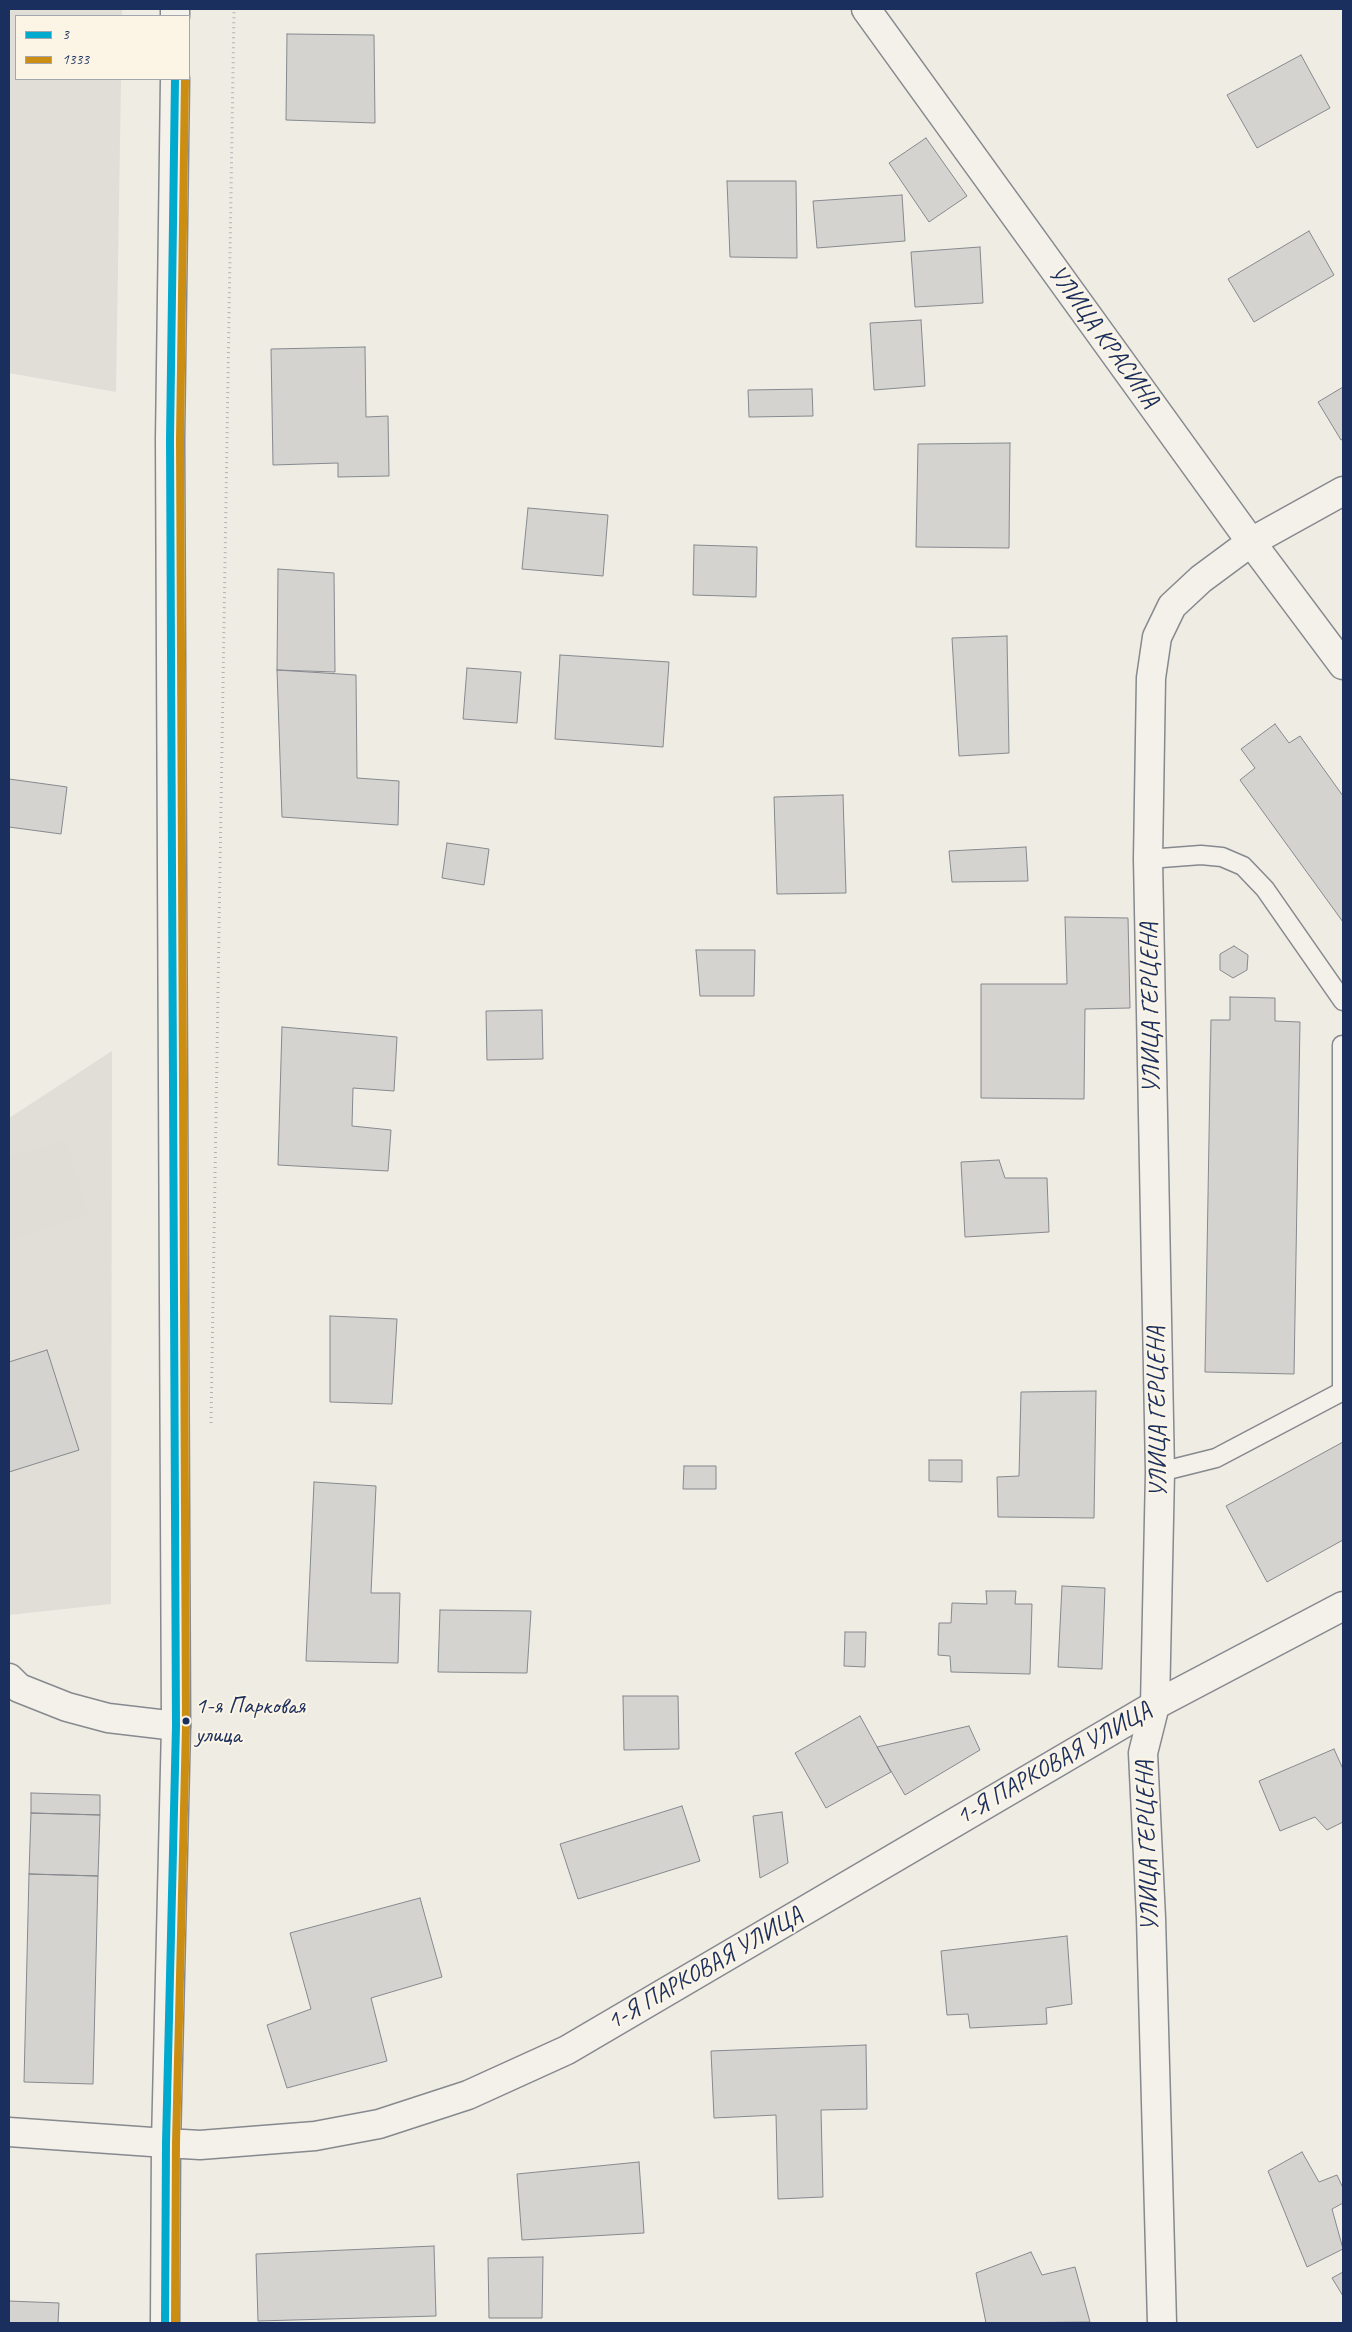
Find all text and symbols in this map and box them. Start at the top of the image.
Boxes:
legend [15,15,190,80]
text: 3 [62,25,69,44]
text: 1333 [62,50,89,69]
street label: УЛИЦА КРАСИНА [1041,260,1165,414]
street label: УЛИЦА ГЕРЦЕНА [1135,922,1167,1094]
street label: УЛИЦА ГЕРЦЕНА [1142,1326,1174,1498]
place label: 1-я Парковая улица [195,1693,305,1749]
street label: 1-Я ПАРКОВАЯ УЛИЦА [951,1696,1157,1832]
marker: 1-я Парковая улица [181,1716,191,1726]
street label: УЛИЦА ГЕРЦЕНА [1130,1760,1166,1932]
street label: 1-Я ПАРКОВАЯ УЛИЦА [602,1901,808,2037]

